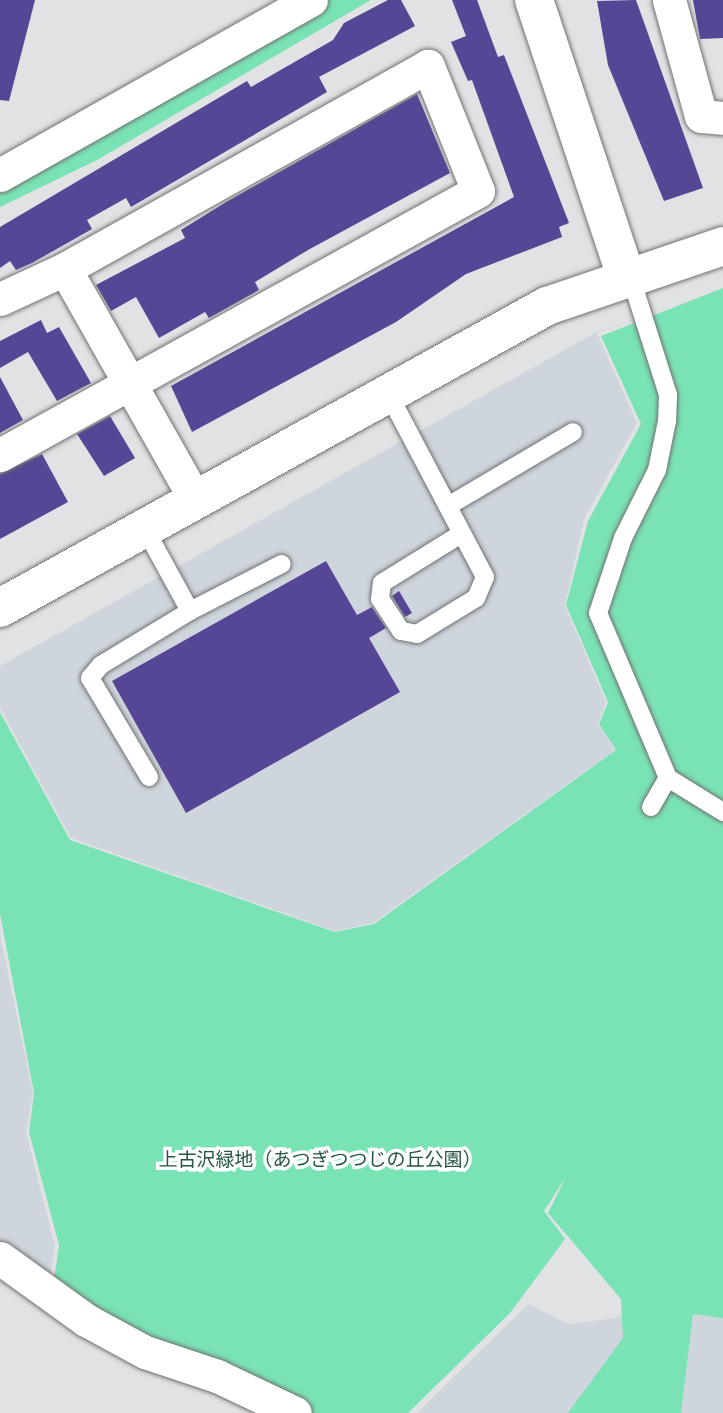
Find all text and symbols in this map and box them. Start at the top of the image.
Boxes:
park label: 上古沢緑地（あつぎつつじの丘公園） [159,1149,481,1171]

